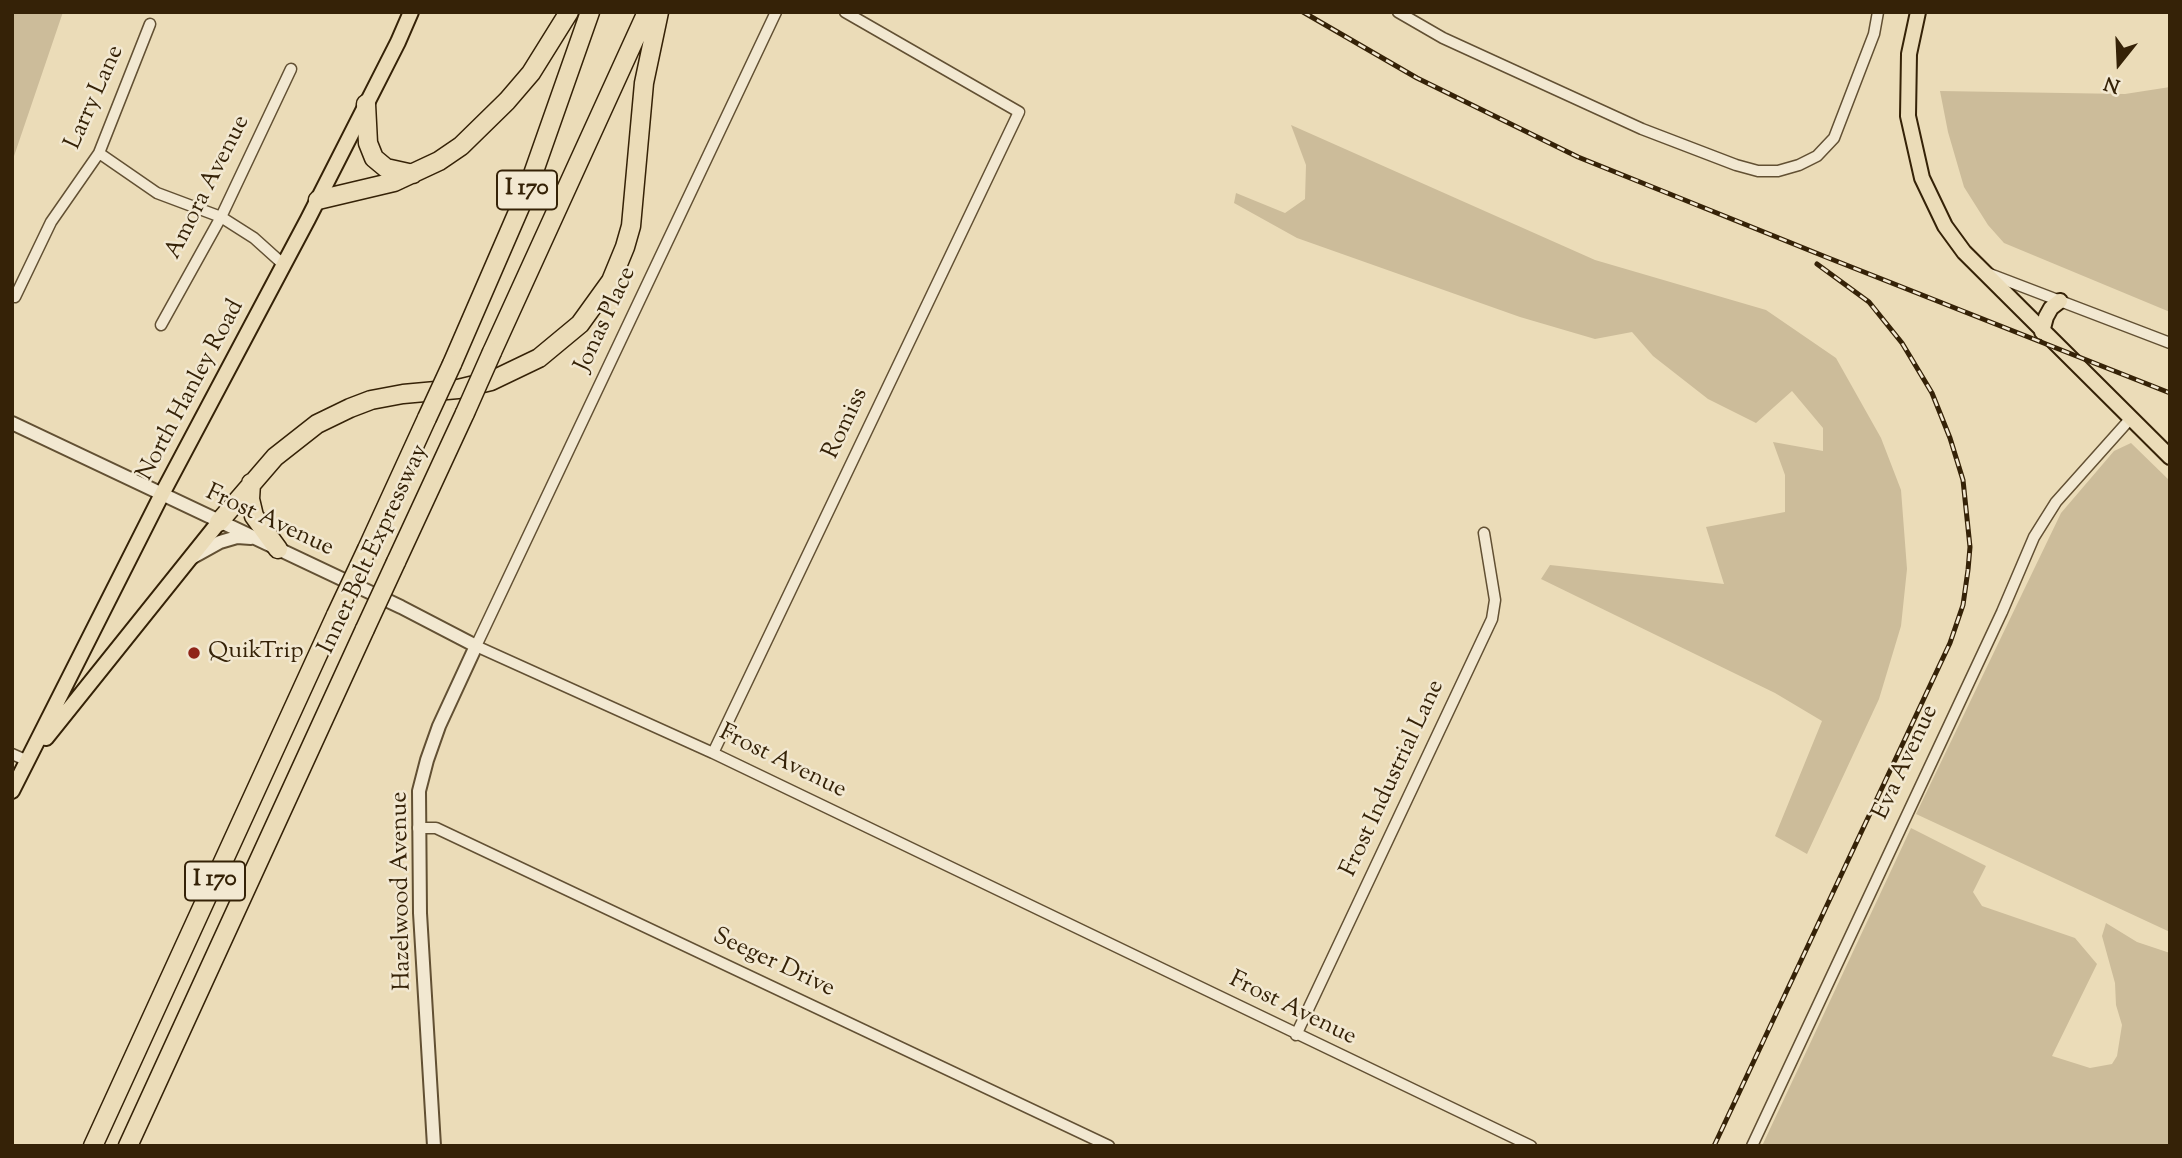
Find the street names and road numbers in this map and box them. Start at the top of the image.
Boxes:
street label: Larry Lane [60,41,132,155]
street label: Amora Avenue [160,111,258,265]
road number: I 170 [497,170,557,210]
street label: Jonas Place [570,263,644,377]
street label: North Hanley Road [132,296,252,486]
street label: Romiss [818,384,876,464]
street label: Inner Belt Expressway [314,441,436,659]
street label: Frost Avenue [200,480,338,564]
street label: Frost Industrial Lane [1336,676,1452,882]
street label: Eva Avenue [1868,701,1946,825]
street label: Frost Avenue [714,720,850,806]
street label: Hazelwood Avenue [387,791,419,991]
road number: I 170 [185,862,245,900]
street label: Seeger Drive [707,923,839,1005]
street label: Frost Avenue [1224,967,1360,1053]

